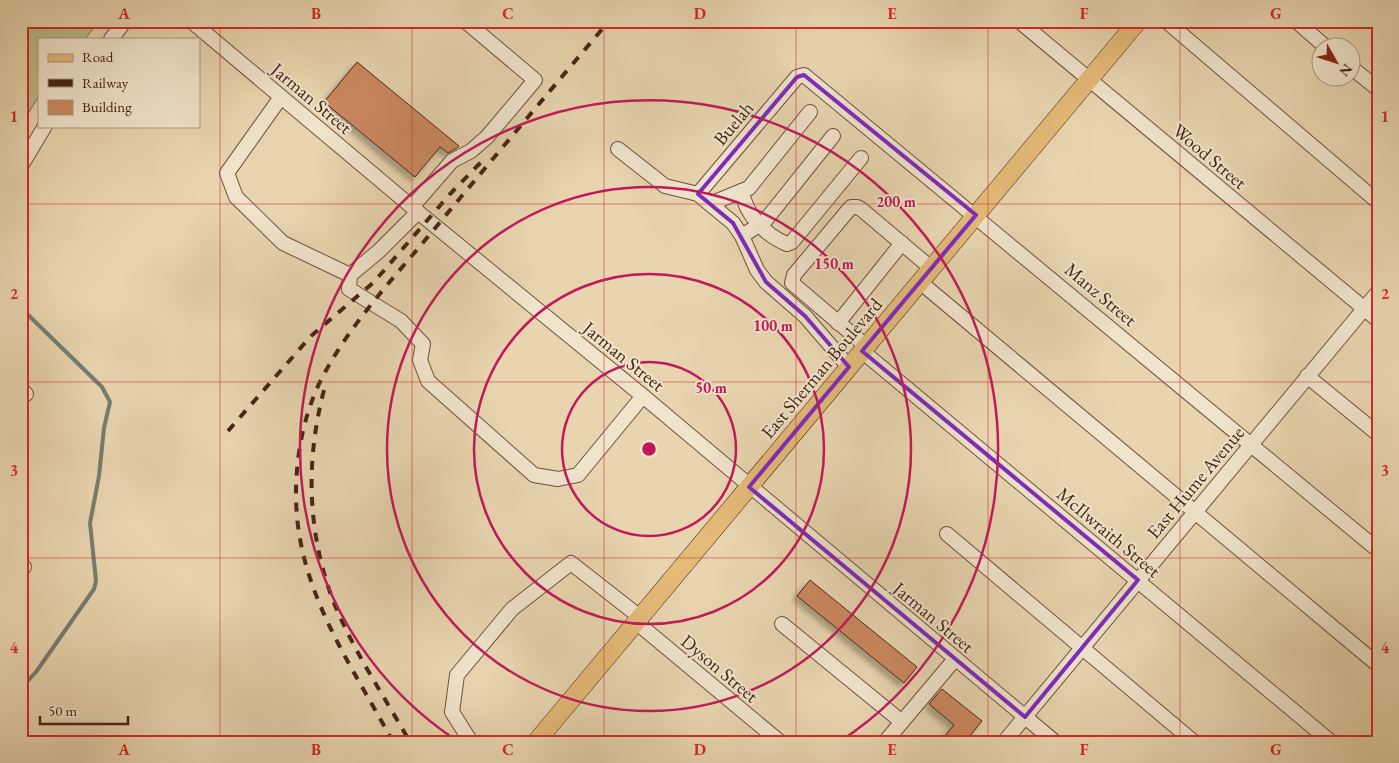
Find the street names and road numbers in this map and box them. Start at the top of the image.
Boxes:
street label: Jarman Street [264,56,357,140]
street label: Buelah [708,96,759,151]
street label: Wood Street [1167,118,1252,195]
street label: Manz Street [1059,257,1142,332]
street label: East Sherman Boulevard [755,292,888,444]
street label: Jarman Street [576,314,670,397]
street label: East Hume Avenue [1141,421,1250,544]
street label: McIlwraith Street [1051,482,1166,583]
street label: Jarman Street [886,575,979,659]
street label: Dyson Street [676,629,764,708]

